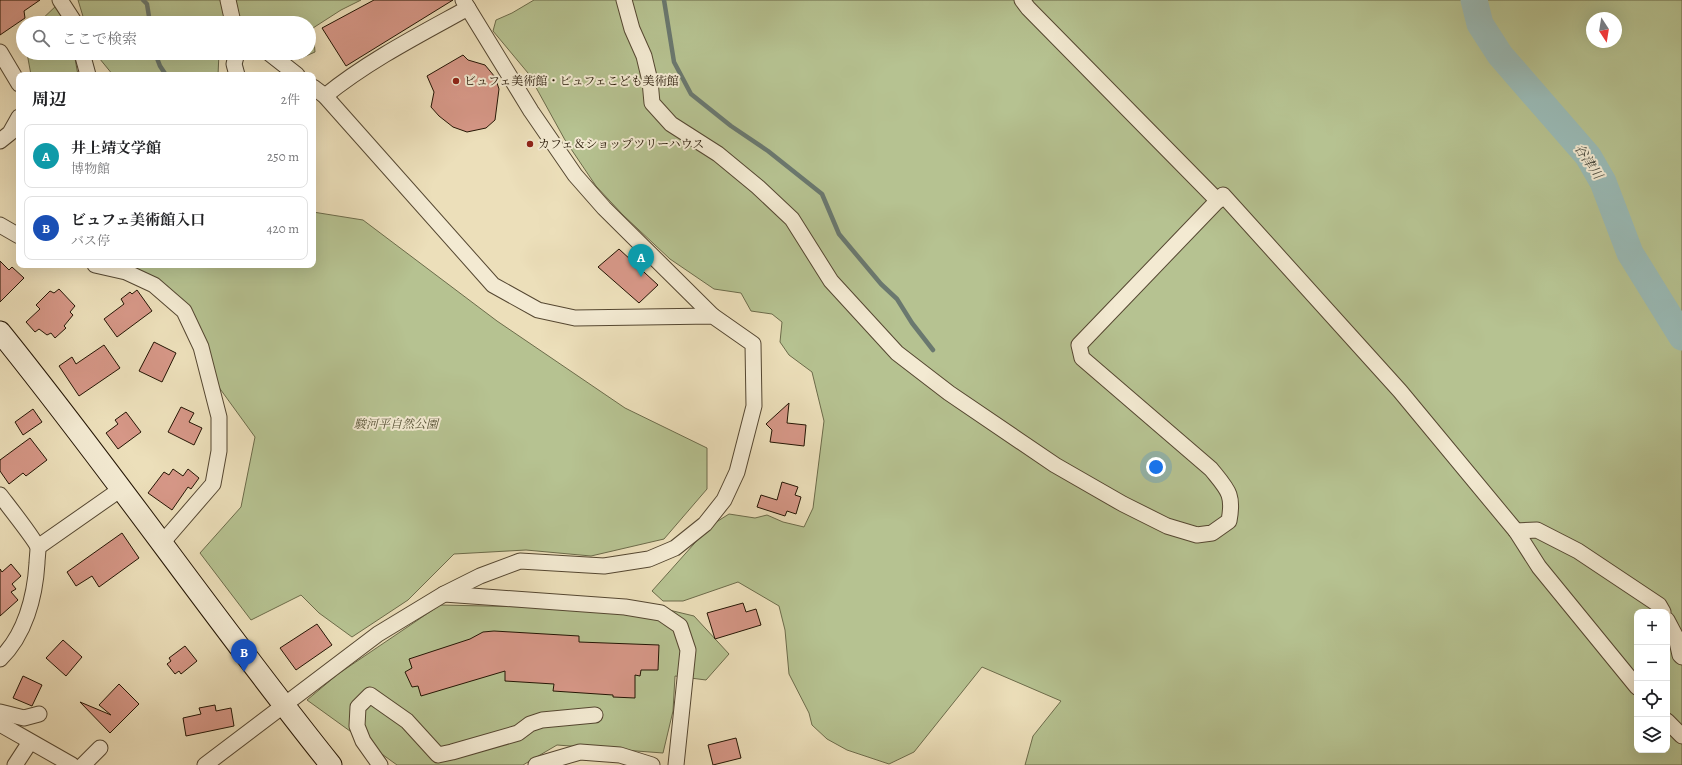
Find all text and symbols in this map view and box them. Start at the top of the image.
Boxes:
north arrow [1586,12,1622,48]
search box [16,16,316,60]
icon: search [30,27,52,49]
text: ここで検索 [62,29,137,49]
place label: ビュフェ美術館・ビュフェこども美術館 [464,73,679,89]
marker: ビュフェ美術館・ビュフェこども美術館 [451,76,461,86]
text: 周辺 [32,88,66,111]
text: 2件 [281,91,300,108]
place label: カフェ＆ショップツリーハウス [538,136,704,152]
text: 井上靖文学館 [71,138,161,158]
marker: カフェ＆ショップツリーハウス [525,139,535,149]
water label: 谷津川 [1571,140,1608,184]
text: A [42,148,50,165]
text: 250 m [267,148,299,165]
text: 博物館 [71,160,110,177]
text: ビュフェ美術館入口 [71,210,205,230]
text: B [42,220,50,237]
text: 420 m [267,220,299,237]
text: バス停 [71,232,110,249]
pin: A [628,244,654,277]
park label: 駿河平自然公園 [354,416,440,432]
your location [1146,457,1166,477]
map controls [1634,609,1670,753]
button: + [1634,609,1670,645]
pin: B [231,639,257,672]
button: − [1634,645,1670,681]
button: locate [1634,681,1670,717]
button: layers [1634,717,1670,753]

